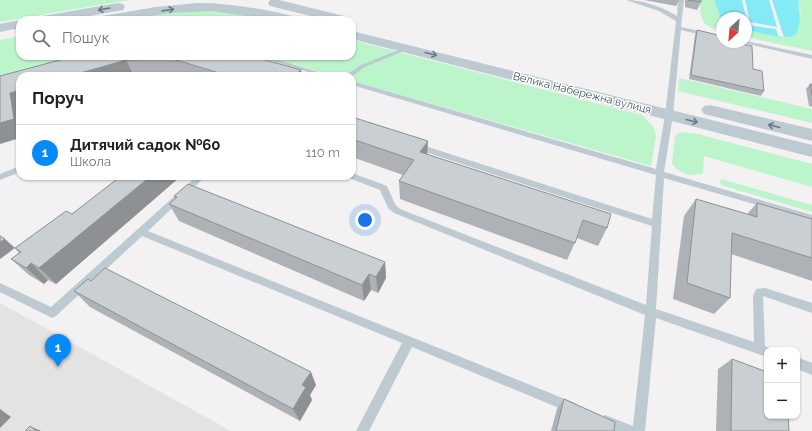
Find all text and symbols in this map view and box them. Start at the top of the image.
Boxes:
one-way arrow [98,5,111,13]
one-way arrow [161,6,174,14]
north arrow [716,12,752,48]
search box [16,16,356,60]
icon: search [30,27,52,49]
text: Пошук [62,29,110,47]
one-way arrow [424,51,437,58]
street label: Велика Набережна вулиця [511,70,653,116]
text: Поруч [32,88,84,108]
one-way arrow [685,118,698,125]
one-way arrow [768,121,781,129]
text: Дитячий садок №60 [70,136,221,154]
text: 1 [42,145,48,160]
text: 110 m [306,145,340,160]
text: Школа [70,154,111,169]
your location [355,210,375,230]
pin: 1 [45,334,71,367]
map controls [764,347,800,419]
button: + [764,347,800,383]
button: − [764,383,800,419]

